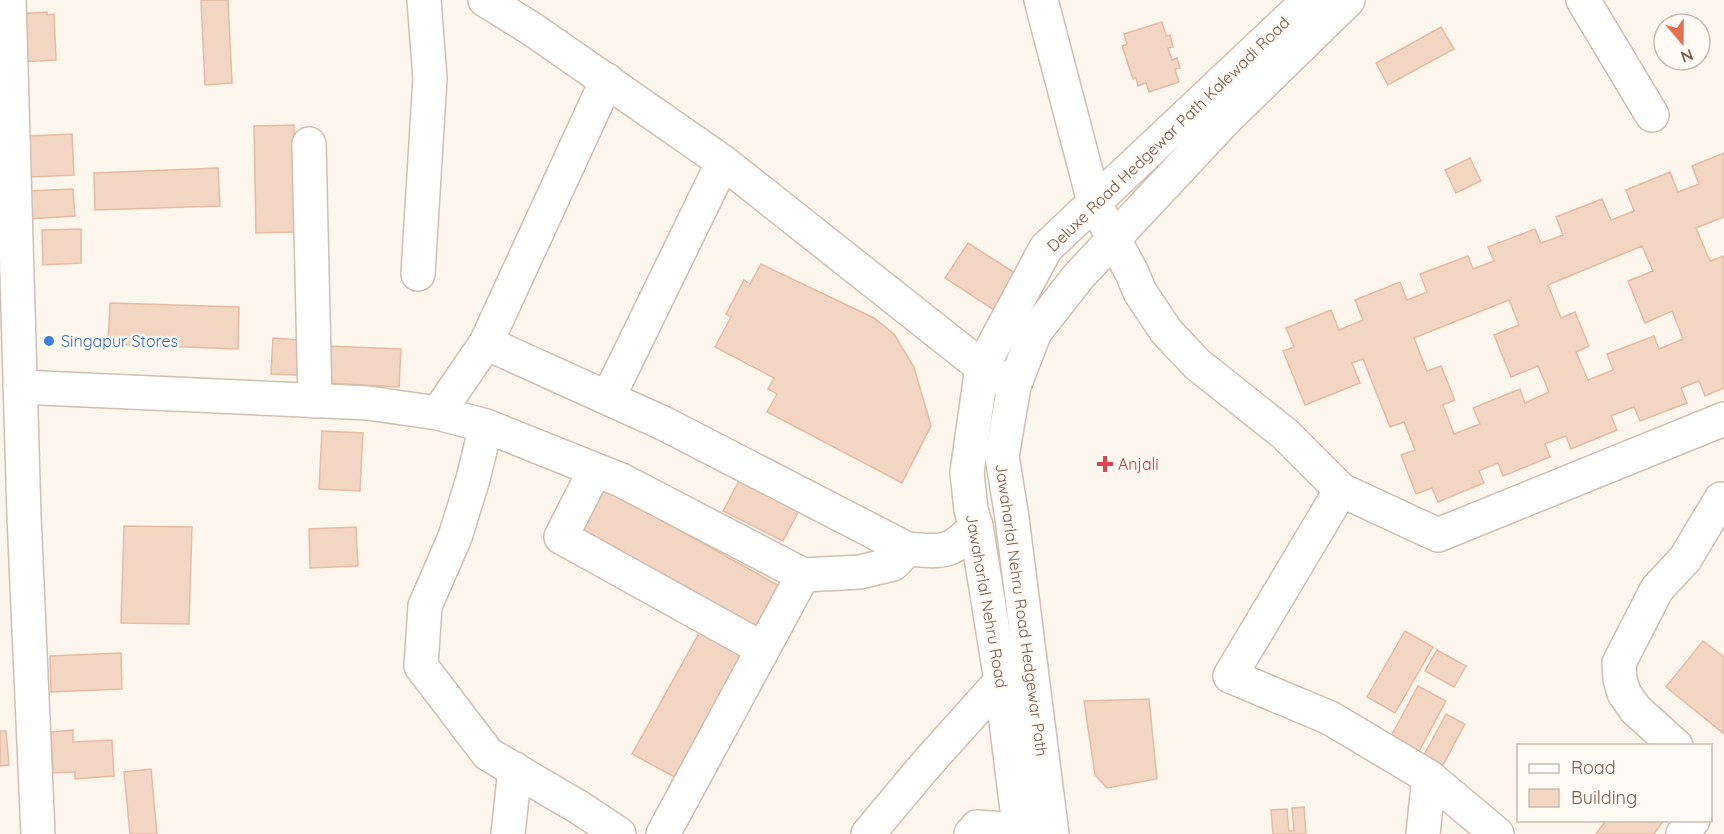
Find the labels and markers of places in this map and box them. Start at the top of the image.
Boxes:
place label: Singapur Stores [61,331,178,351]
marker: Singapur Stores [42,334,56,348]
place label: Anjali [1118,454,1159,474]
marker: Anjali [1096,455,1114,473]

